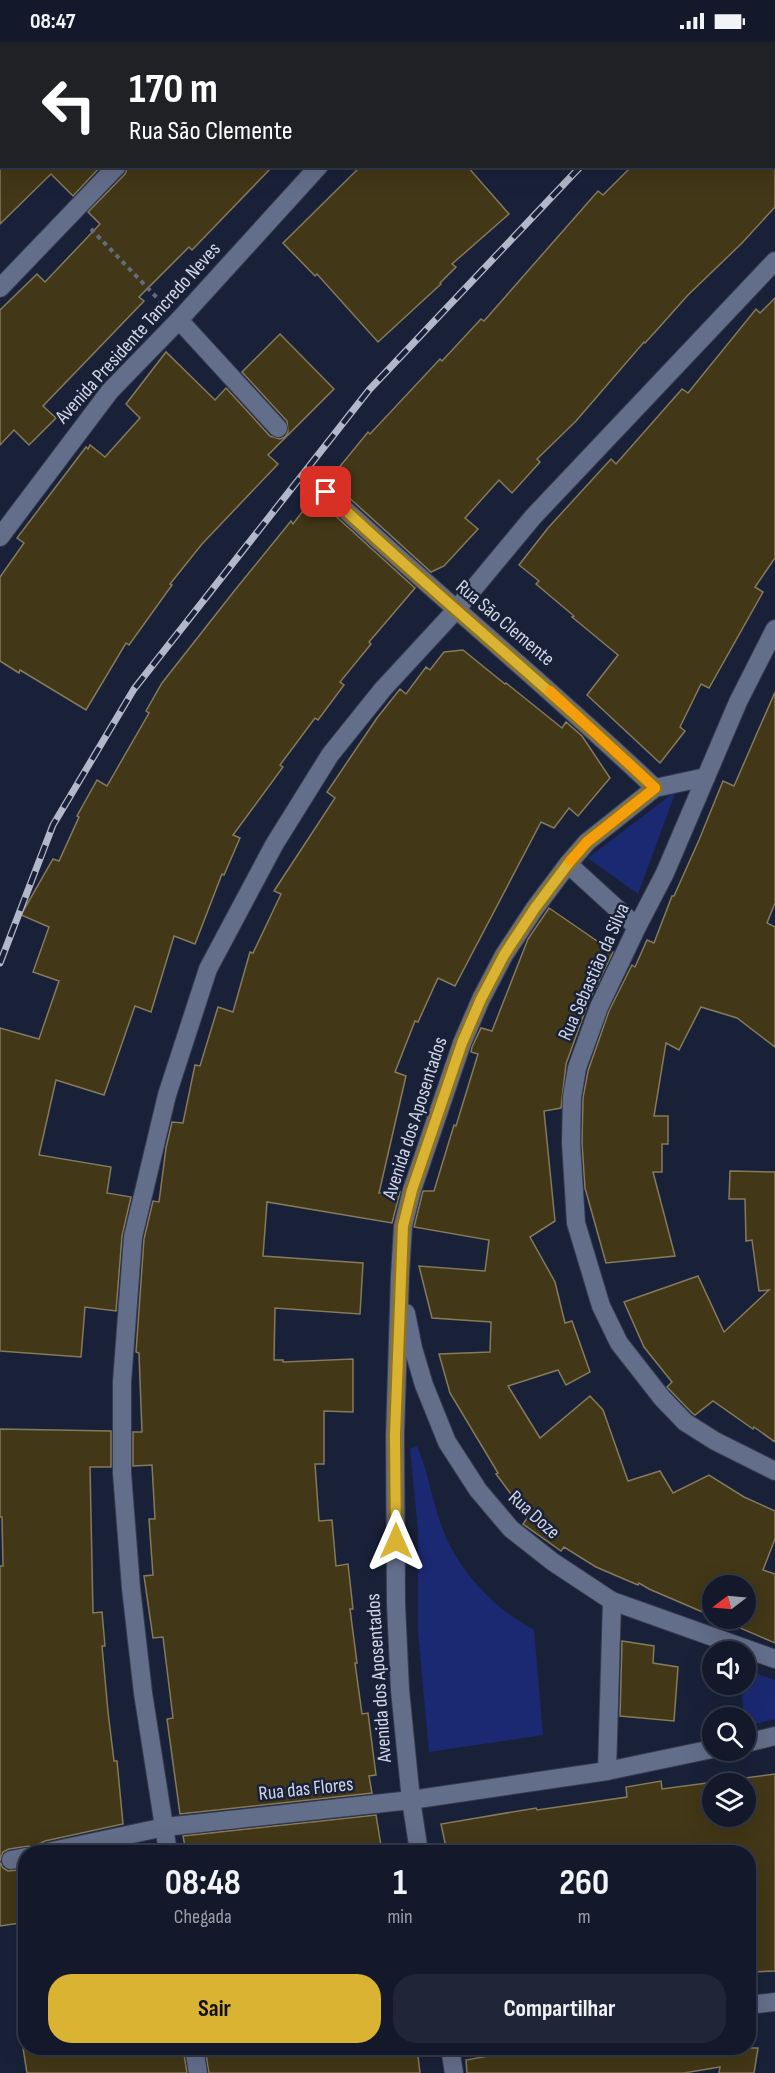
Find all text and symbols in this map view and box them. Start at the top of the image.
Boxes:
text: 08:47 [30,8,75,35]
text: 170 m [129,64,218,115]
icon: left [30,66,108,144]
text: Rua São Clemente [129,115,293,147]
street label: Avenida Presidente Tancredo Neves [50,237,226,429]
pin [300,466,351,517]
icon: arrive [309,475,342,508]
street label: Rua São Clemente [451,575,559,671]
street label: Rua Sebastião da Silva [553,900,635,1044]
street label: Avenida dos Aposentados [377,1034,453,1203]
street label: Rua Doze [503,1486,565,1544]
position arrow [364,1509,428,1573]
north arrow [702,1575,756,1629]
map controls [702,1575,756,1827]
street label: Avenida dos Aposentados [361,1593,397,1764]
button: sound [702,1641,756,1695]
button: search [702,1707,756,1761]
street label: Rua das Flores [257,1772,355,1806]
button: layers [702,1773,756,1827]
text: 08:48 [165,1862,241,1905]
text: 1 [393,1862,407,1905]
text: 260 [559,1862,609,1905]
text: Chegada [174,1905,232,1929]
text: min [387,1905,413,1929]
text: m [578,1905,591,1929]
button: Sair [48,1974,381,2043]
button: Compartilhar [393,1974,726,2043]

